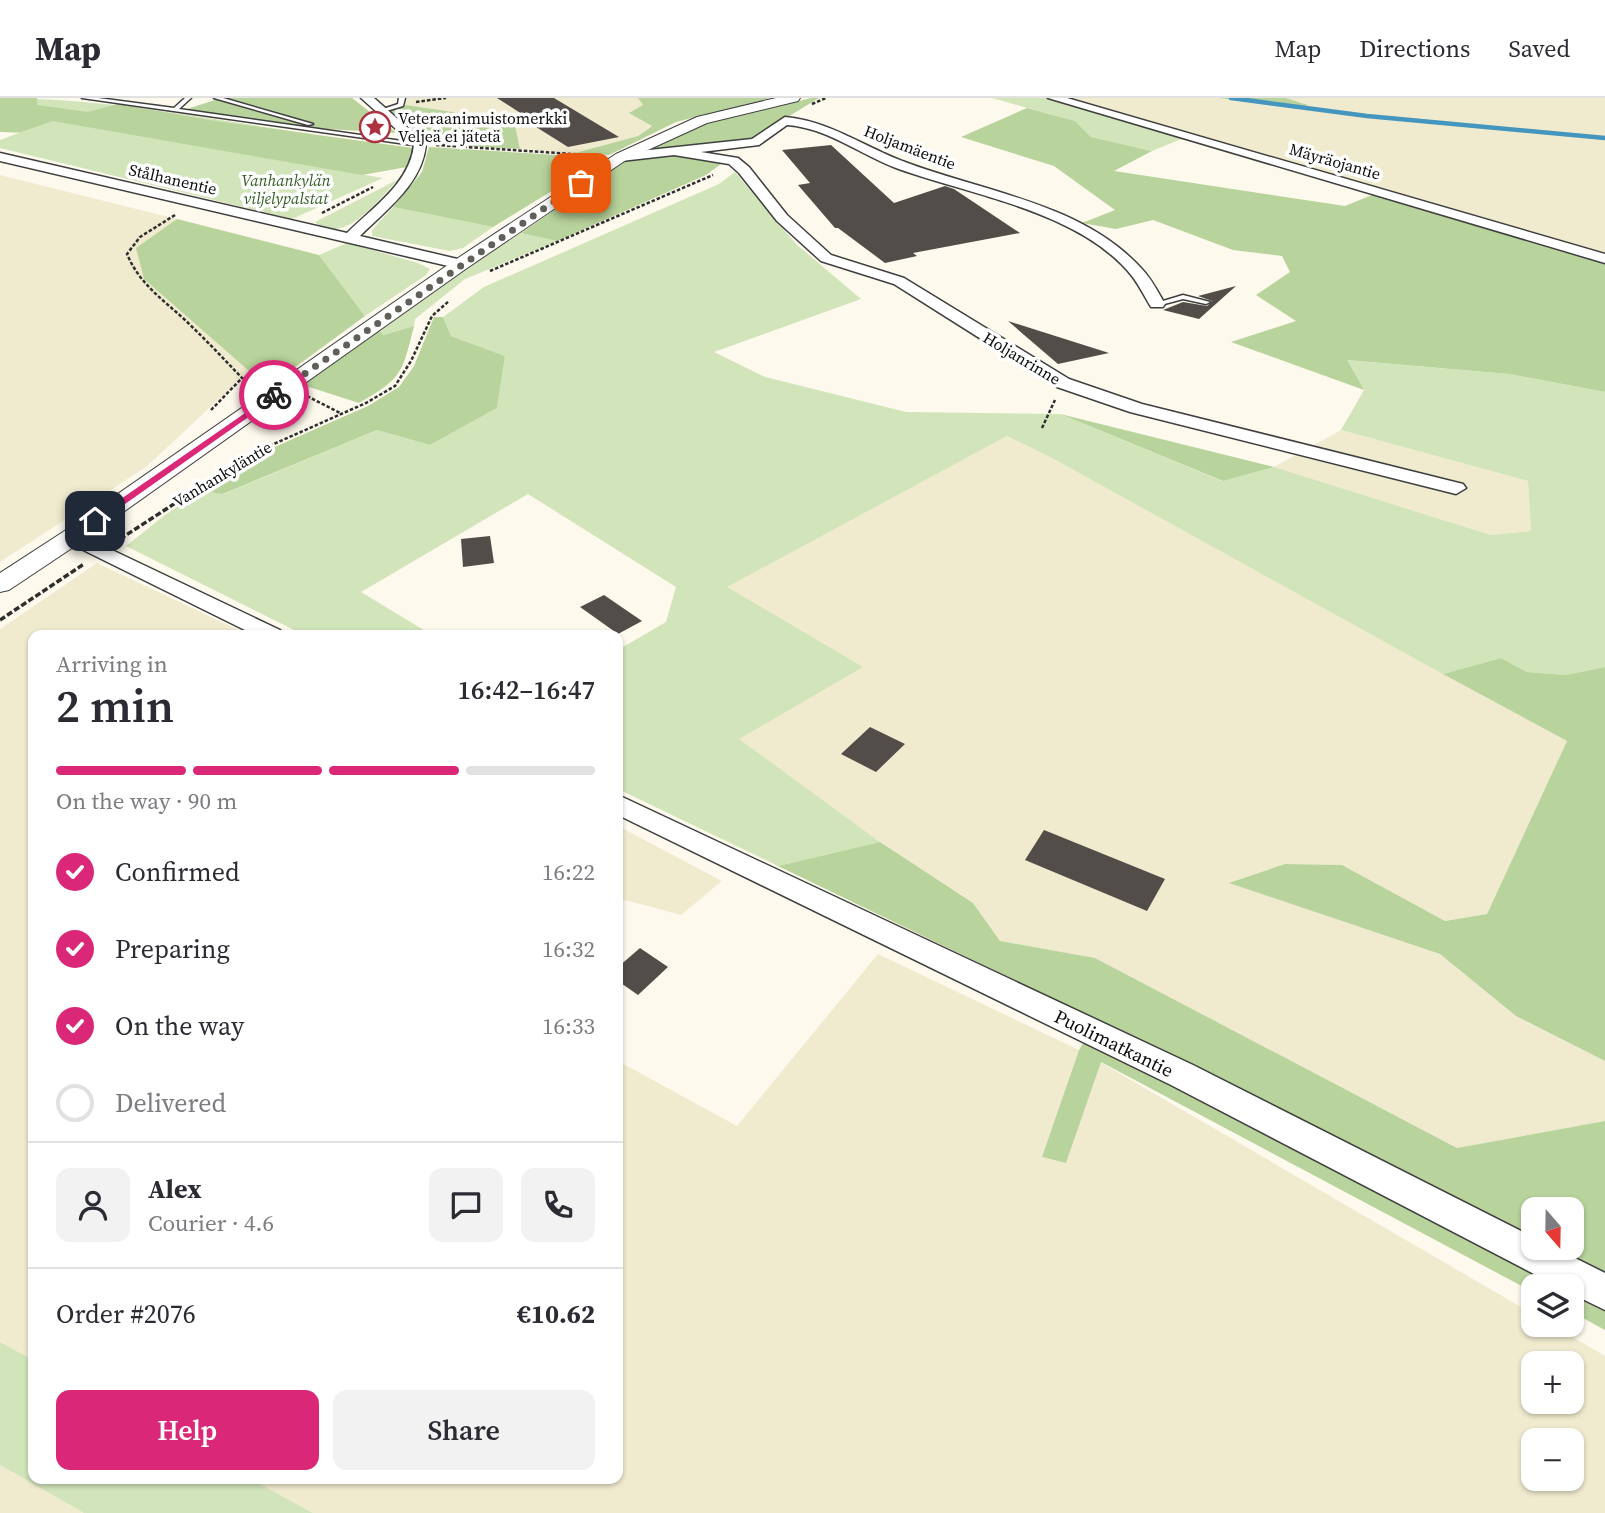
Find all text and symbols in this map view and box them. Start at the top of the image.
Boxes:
text: Map [35,26,101,71]
text: Map [1274,32,1321,65]
text: Directions [1359,32,1470,65]
text: Saved [1508,32,1570,65]
place label: Veteraanimuistomerkki Veljeä ei jätetä [398,107,567,147]
place icon: Veteraanimuistomerkki Veljeä ei jätetä [358,110,392,144]
street label: Holjamäentie [861,119,959,175]
street label: Mäyräojantie [1287,137,1383,185]
pin [551,153,611,213]
street label: Stålhanentie [127,158,219,200]
icon: bag [562,164,600,202]
park label: Vanhankylän viljelypalstat [241,169,331,209]
street label: Holjanrinne [979,326,1065,390]
courier [239,360,309,430]
icon: bike [255,376,293,414]
street label: Vanhankyläntie [168,436,276,512]
pin [65,491,125,551]
icon: home [76,502,114,540]
text: Arriving in [56,648,168,680]
text: 16:42–16:47 [458,672,595,708]
text: 2 min [56,674,174,737]
text: On the way · 90 m [56,785,237,817]
icon: check [56,853,94,891]
text: Confirmed [115,854,240,890]
text: 16:22 [542,856,595,888]
icon: check [56,930,94,968]
text: Preparing [115,931,230,967]
text: 16:32 [542,933,595,965]
street label: Puolimatkantie [1050,1003,1178,1083]
icon: check [56,1007,94,1045]
text: On the way [115,1008,244,1044]
text: 16:33 [542,1010,595,1042]
text: Delivered [115,1085,226,1121]
button: person [56,1168,130,1242]
button: chat [429,1168,503,1242]
button: phone [521,1168,595,1242]
text: Alex [148,1171,202,1207]
north arrow [1521,1197,1584,1260]
map controls [1521,1197,1584,1491]
text: Courier · 4.6 [148,1207,274,1239]
button: layers [1521,1274,1584,1337]
text: Order #2076 [56,1296,196,1332]
text: €10.62 [517,1296,595,1332]
button: + [1521,1351,1584,1414]
button: Help [56,1390,319,1470]
button: Share [333,1390,595,1470]
button: − [1521,1428,1584,1491]

